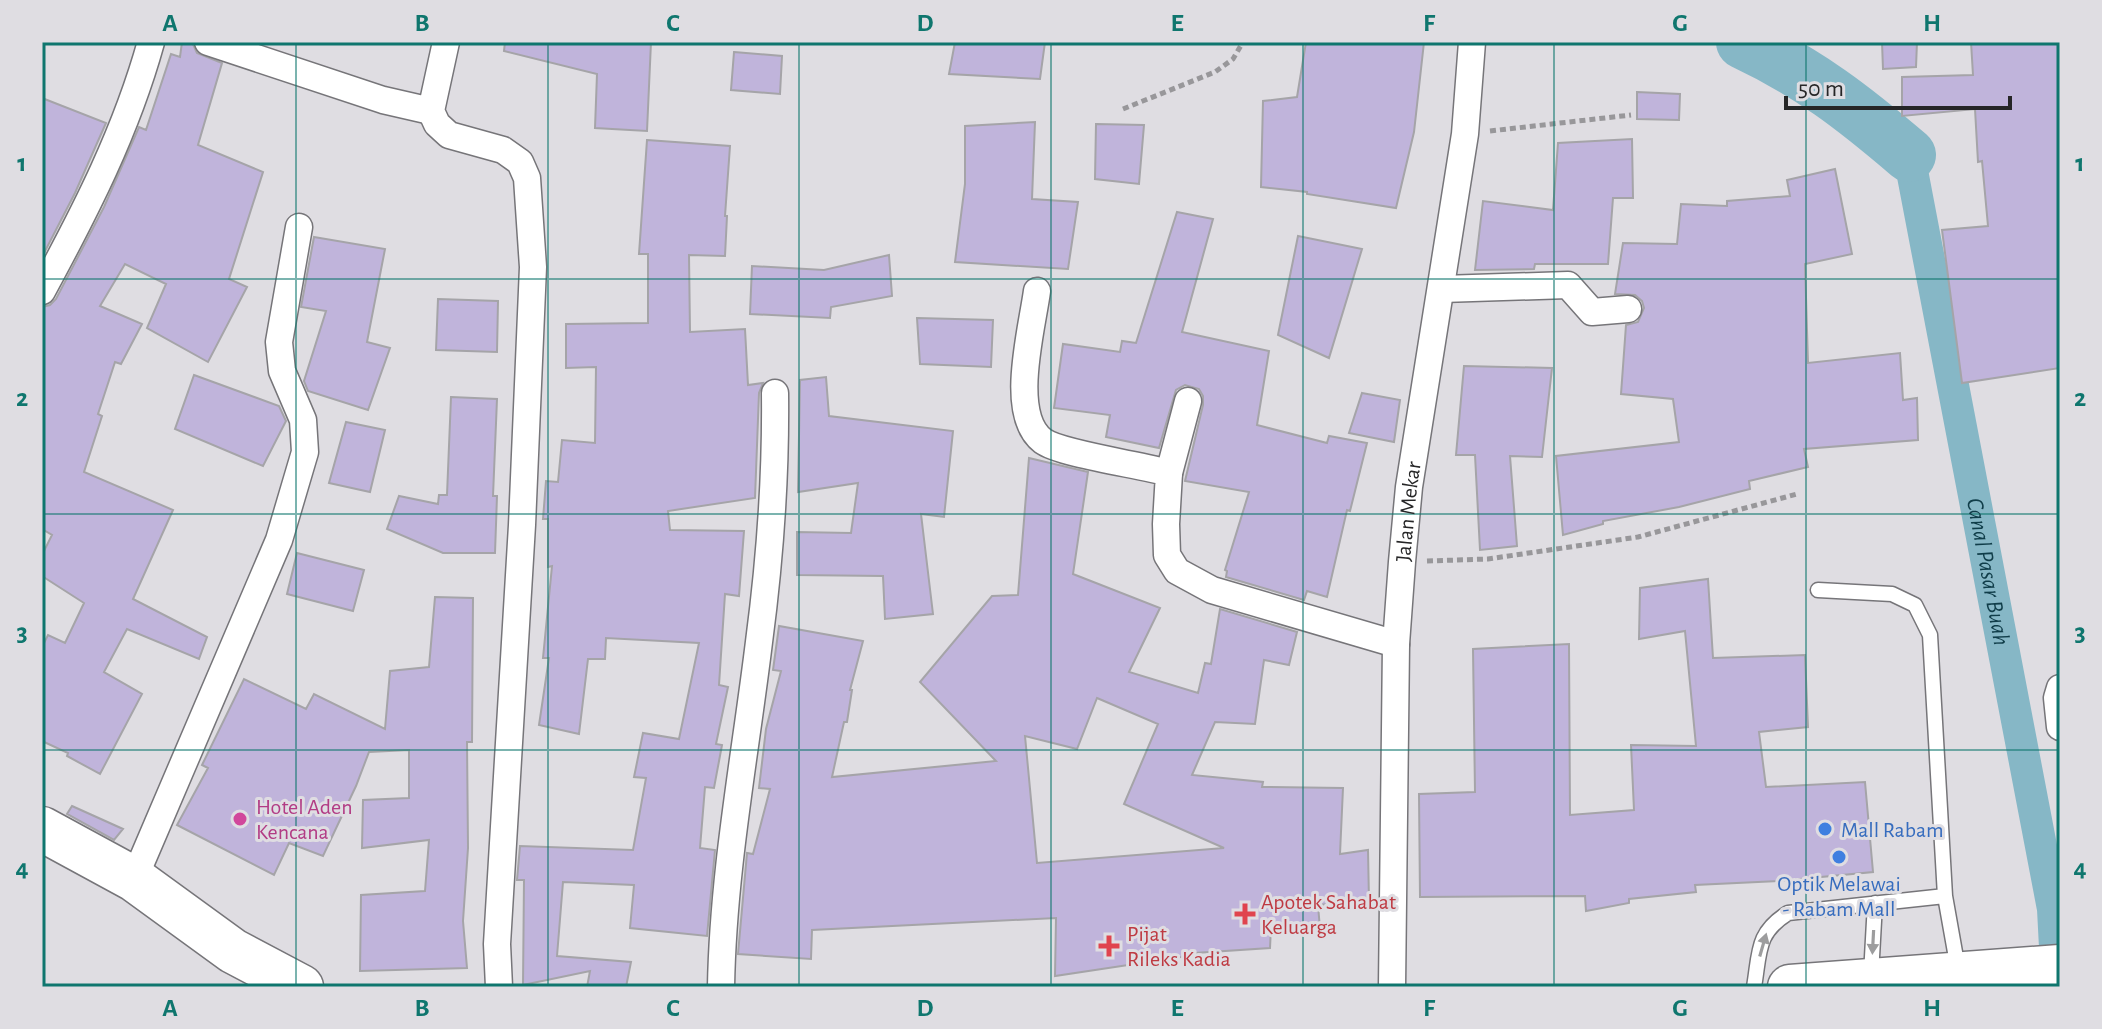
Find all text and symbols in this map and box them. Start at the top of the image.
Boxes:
text: A [162,10,178,36]
text: B [414,10,430,36]
text: C [666,10,680,36]
text: D [916,10,934,36]
text: E [1170,10,1184,36]
text: F [1423,10,1436,36]
text: G [1672,10,1688,36]
text: H [1923,10,1941,36]
scale bar [1786,60,2010,110]
text: 50 m [1798,77,1844,101]
text: 1 [17,150,27,176]
text: 1 [2075,150,2085,176]
text: 2 [16,385,28,411]
text: 2 [2074,385,2086,411]
street label: Jalan Mekar [1392,460,1425,563]
water label: Canal Pasar Buah [1962,496,2013,647]
text: 3 [16,620,28,646]
text: 3 [2074,620,2086,646]
place label: Hotel Aden Kencana [256,796,353,843]
marker: Hotel Aden Kencana [231,810,249,828]
place label: Mall Rabam [1841,819,1944,841]
marker: Mall Rabam [1816,820,1834,838]
marker: Optik Melawai - Rabam Mall [1830,848,1848,866]
text: 4 [15,855,29,881]
text: 4 [2073,855,2087,881]
place label: Optik Melawai - Rabam Mall [1777,873,1901,920]
place label: Apotek Sahabat Keluarga [1261,891,1396,938]
marker: Apotek Sahabat Keluarga [1236,905,1254,923]
place label: Pijat Rileks Kadia [1127,923,1231,970]
one-way arrow [1866,930,1879,955]
one-way arrow [1757,933,1770,957]
marker: Pijat Rileks Kadia [1098,935,1120,957]
text: A [162,995,178,1021]
text: B [414,995,430,1021]
text: C [666,995,680,1021]
text: D [916,995,934,1021]
text: E [1170,995,1184,1021]
text: F [1423,995,1436,1021]
text: G [1672,995,1688,1021]
text: H [1923,995,1941,1021]

